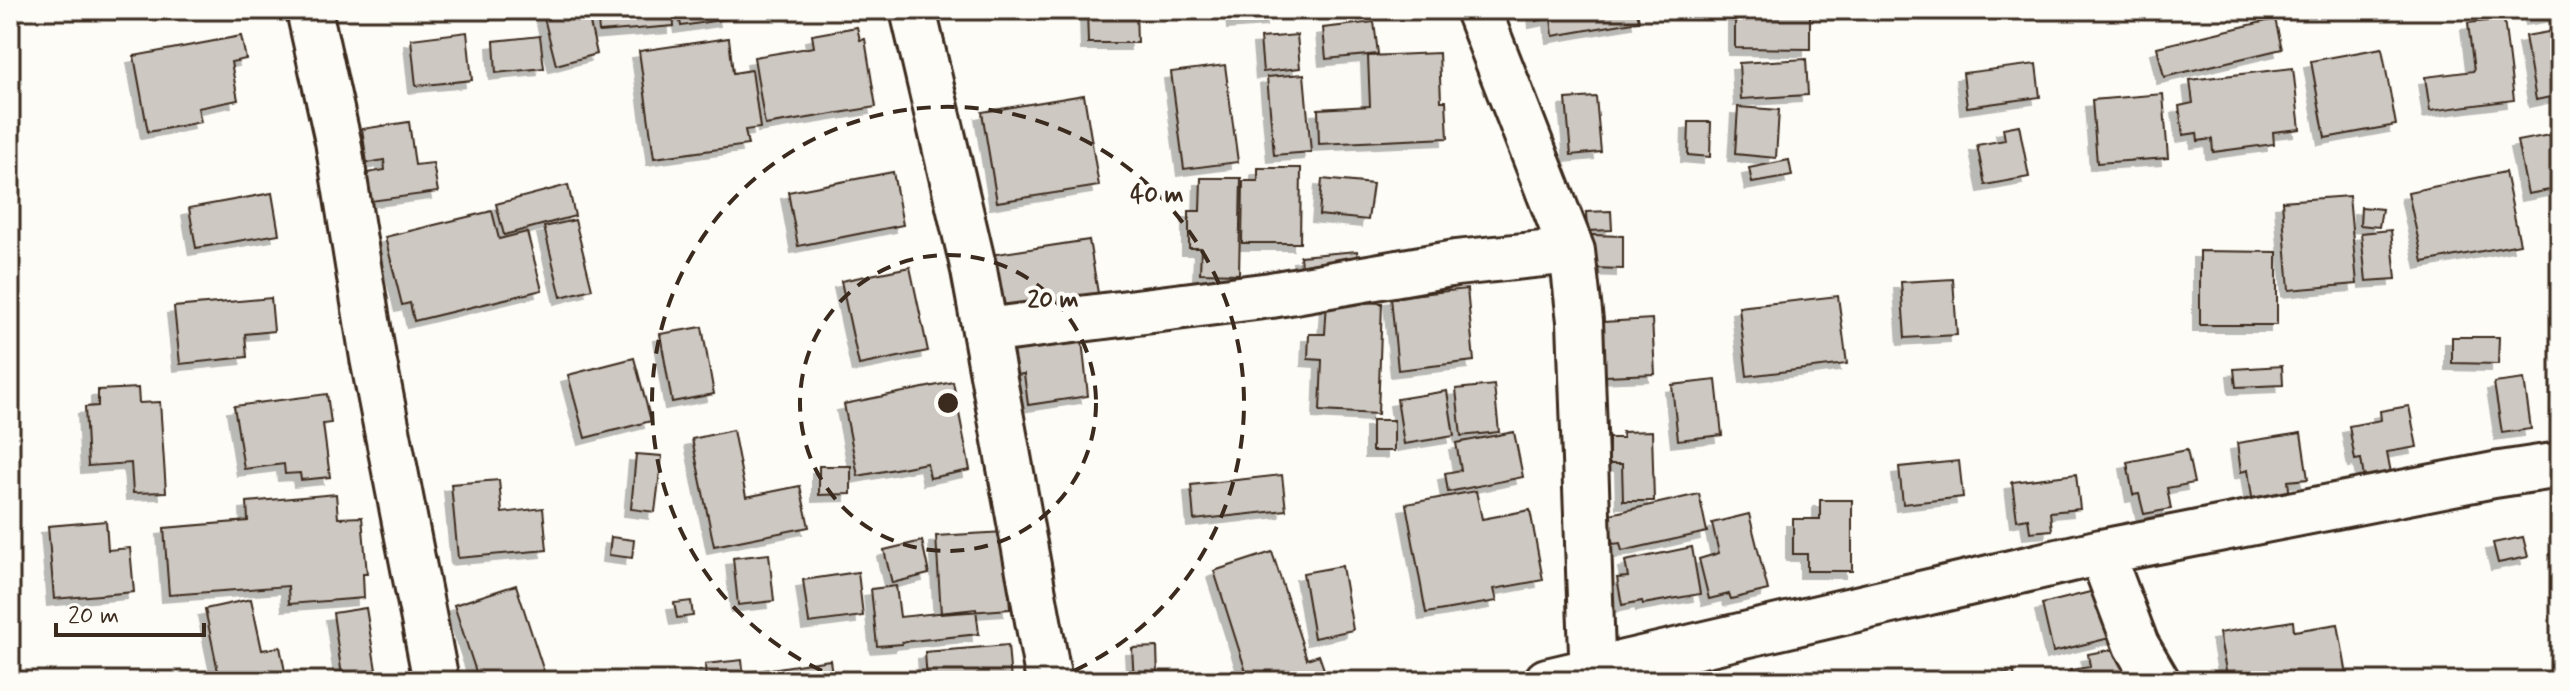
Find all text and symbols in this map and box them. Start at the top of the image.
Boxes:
text: 40 m [1130,180,1184,211]
text: 20 m [1027,285,1079,316]
centre of rings [934,389,962,417]
scale bar [56,587,204,637]
text: 20 m [68,601,119,632]

